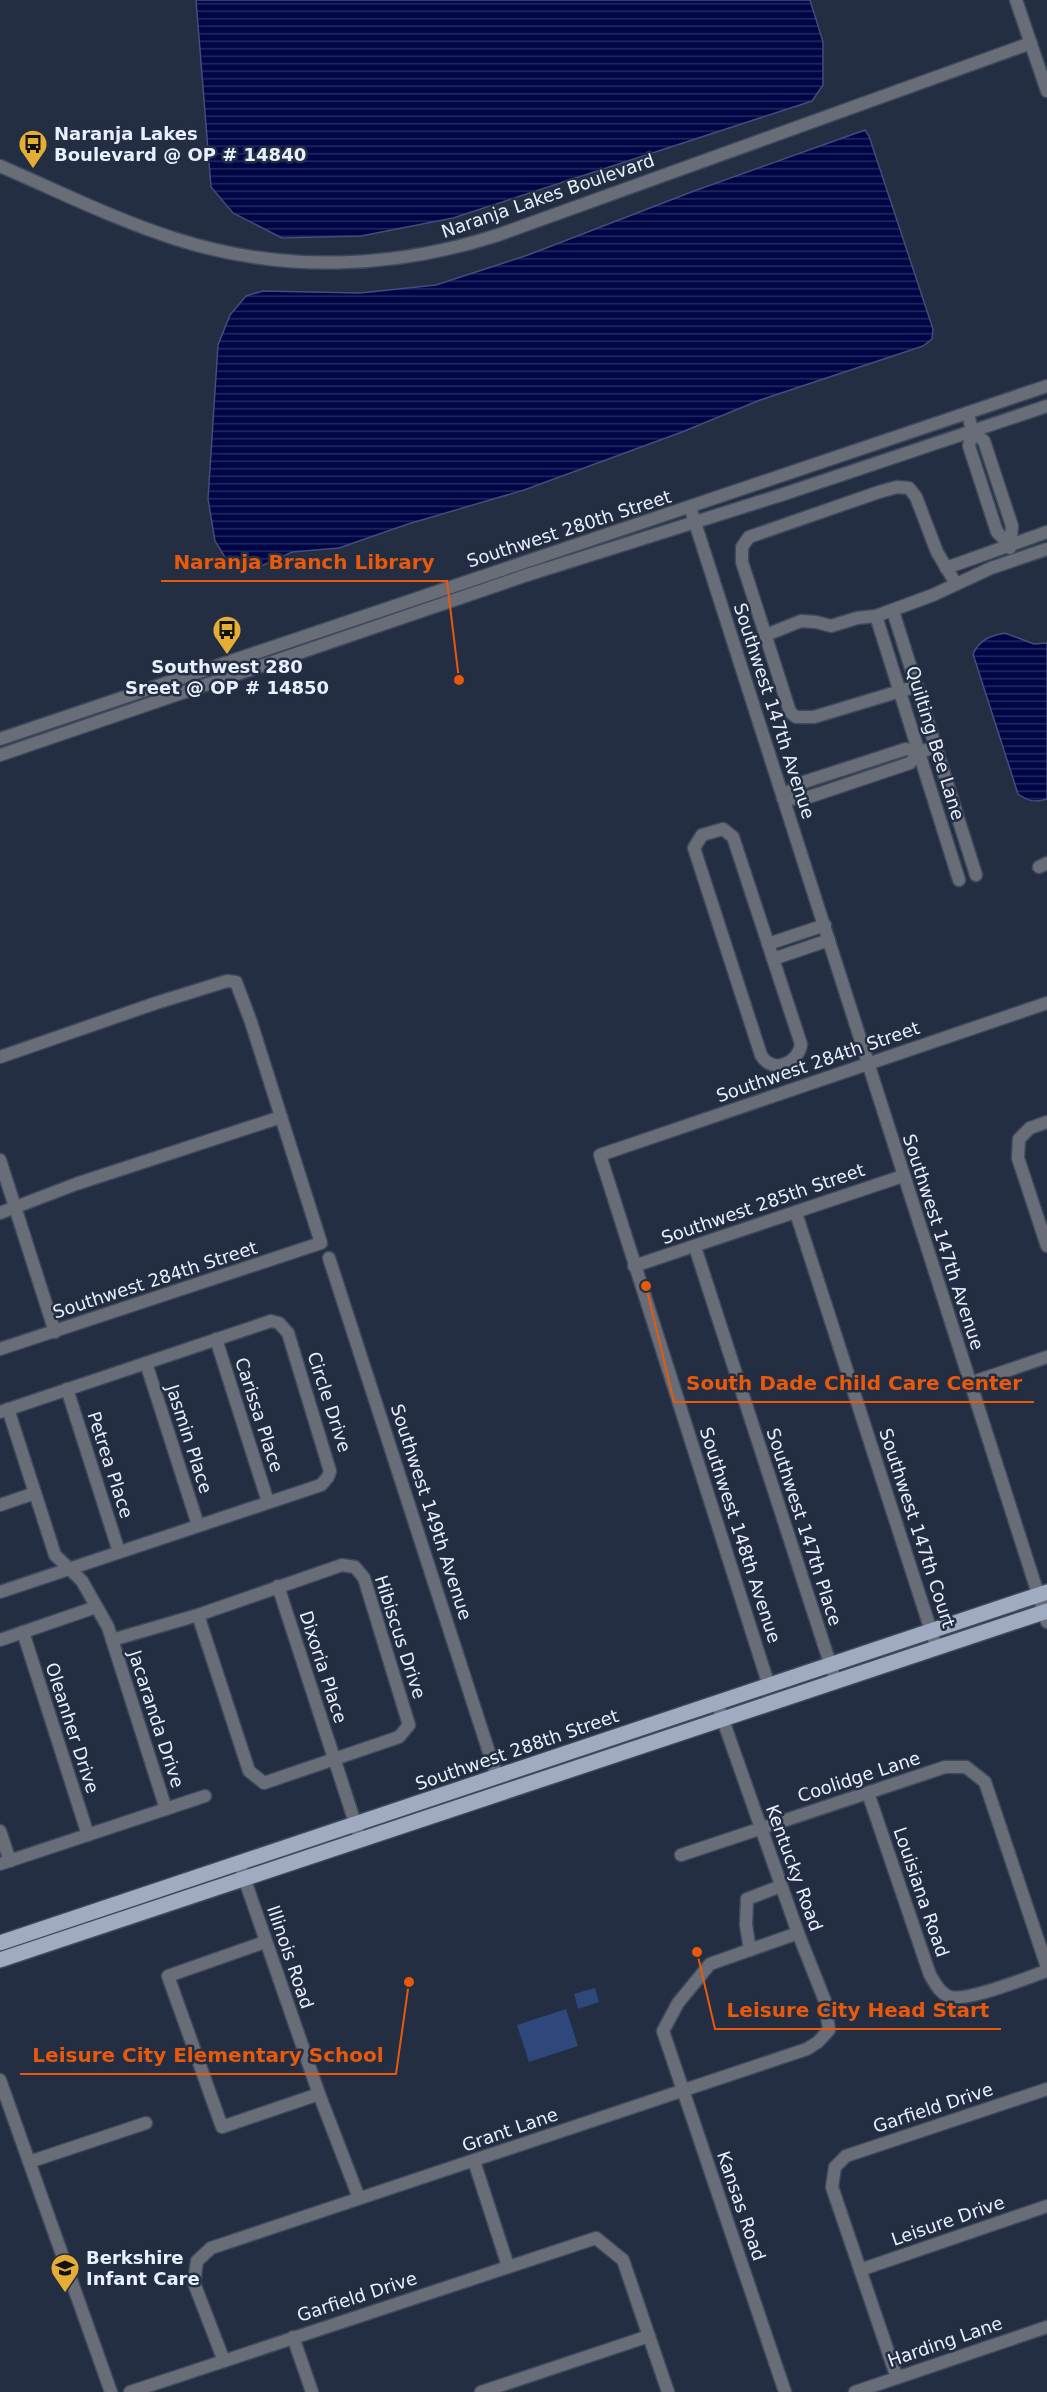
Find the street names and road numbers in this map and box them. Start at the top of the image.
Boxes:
street label: Naranja Lakes Boulevard [438,149,657,242]
street label: Southwest 280th Street [464,486,674,572]
street label: Southwest 147th Avenue [730,600,819,821]
street label: Quilting Bee Lane [902,663,969,822]
street label: Southwest 284th Street [713,1017,922,1106]
street label: Southwest 147th Avenue [899,1131,988,1352]
street label: Southwest 285th Street [658,1159,867,1248]
street label: Southwest 284th Street [50,1237,260,1323]
street label: Circle Drive [303,1349,356,1455]
street label: Carissa Place [231,1355,288,1475]
street label: Jasmin Place [162,1381,217,1496]
street label: Southwest 149th Avenue [387,1401,476,1622]
street label: Petrea Place [83,1409,138,1521]
street label: Southwest 148th Avenue [696,1424,785,1645]
street label: Southwest 147th Place [763,1425,846,1628]
street label: Southwest 147th Court [875,1426,960,1630]
street label: Hibiscus Drive [371,1572,430,1701]
street label: Dixoria Place [295,1608,352,1726]
street label: Jacaranda Drive [124,1647,189,1790]
street label: Oleanher Drive [41,1660,104,1796]
street label: Southwest 288th Street [412,1705,621,1794]
street label: Coolidge Lane [795,1747,923,1806]
street label: Kentucky Road [762,1802,827,1934]
street label: Louisiana Road [889,1824,954,1959]
street label: Illinois Road [263,1902,318,2011]
street label: Garfield Drive [870,2078,996,2137]
street label: Grant Lane [459,2103,561,2156]
street label: Kansas Road [713,2148,770,2263]
street label: Leisure Drive [888,2191,1007,2250]
street label: Garfield Drive [294,2267,420,2326]
street label: Harding Lane [885,2312,1005,2371]

